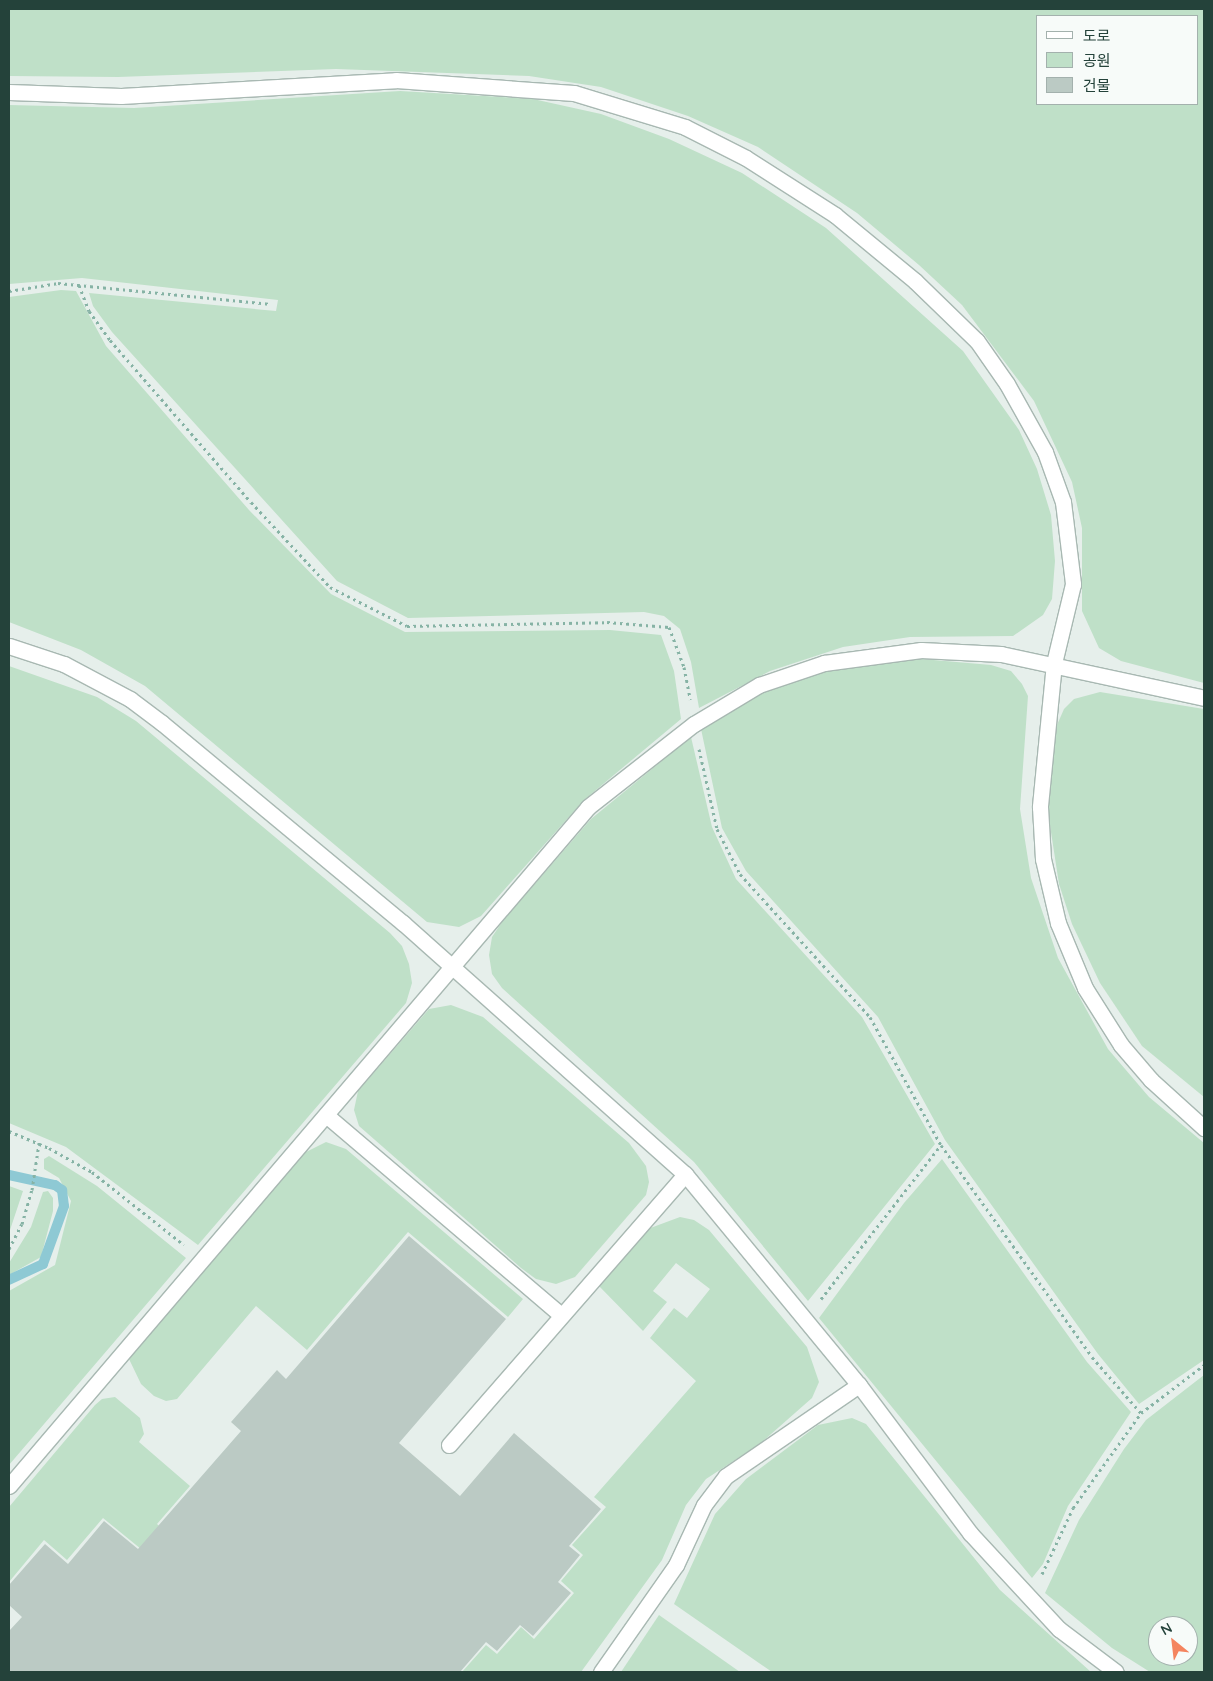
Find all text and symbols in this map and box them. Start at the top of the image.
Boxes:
legend [1036,15,1198,105]
text: 도로 [1083,26,1111,45]
text: 공원 [1083,51,1111,70]
text: 건물 [1083,76,1111,95]
north arrow [1148,1616,1198,1666]
text: N [1157,1618,1175,1639]

